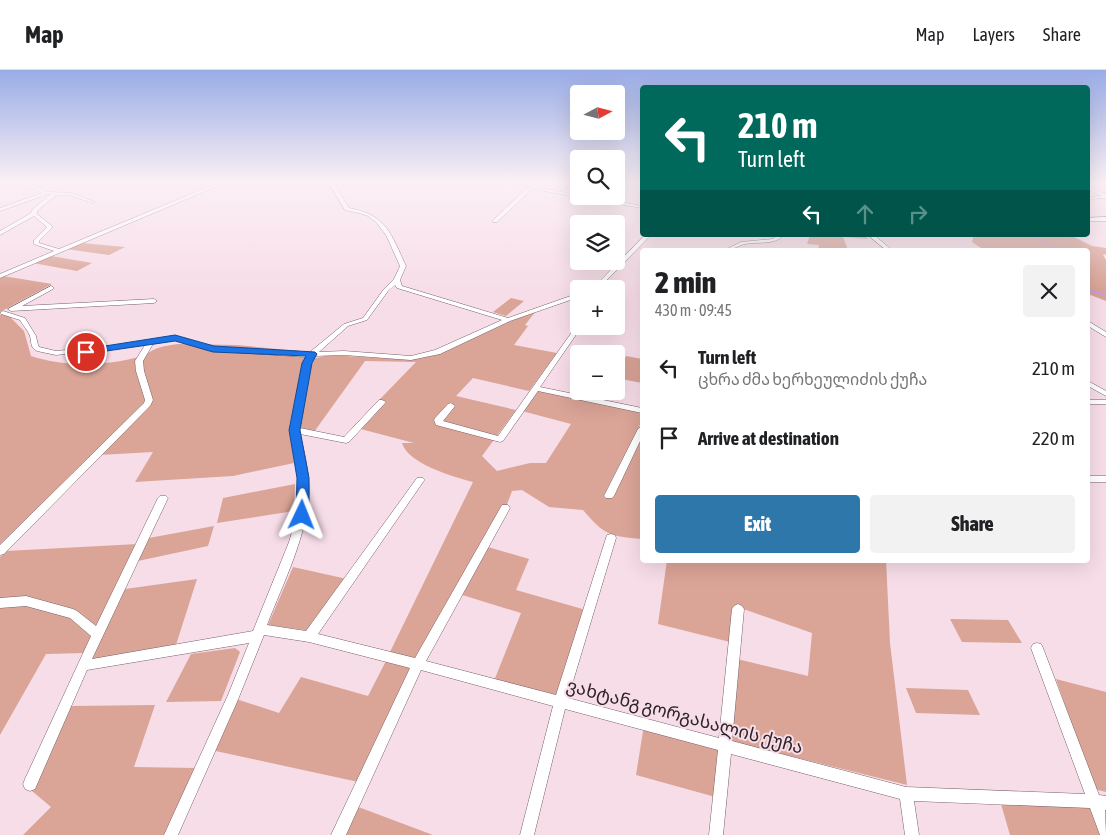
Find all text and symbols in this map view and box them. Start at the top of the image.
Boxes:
text: Map [25,21,64,48]
text: Map [915,24,944,45]
text: Layers [972,24,1015,45]
text: Share [1043,24,1081,45]
north arrow [570,85,625,140]
map controls [570,85,625,400]
icon: left [655,105,720,170]
text: 210 m [738,105,817,145]
text: Turn left [738,146,805,172]
button: search [570,150,625,205]
icon: left [798,200,826,228]
icon: ahead [851,200,879,228]
icon: right [904,200,932,228]
button: layers [570,215,625,270]
text: 2 min [655,265,716,299]
button: close [1023,265,1075,317]
button: + [570,280,625,335]
text: 430 m · 09:45 [655,301,732,319]
pin [65,331,107,373]
icon: arrive [72,338,100,366]
button: − [570,345,625,400]
text: Turn left [698,346,756,368]
icon: left [655,354,683,382]
text: 210 m [1032,357,1075,379]
text: ცხრა ძმა ხერხეულიძის ქუჩა [698,370,927,388]
icon: arrive [655,424,683,452]
text: Arrive at destination [698,427,839,449]
text: 220 m [1032,427,1075,449]
position arrow [275,488,327,540]
button: Exit [655,495,860,553]
button: Share [870,495,1075,553]
street label: ვახტანგ გორგასალის ქუჩა [564,674,805,759]

